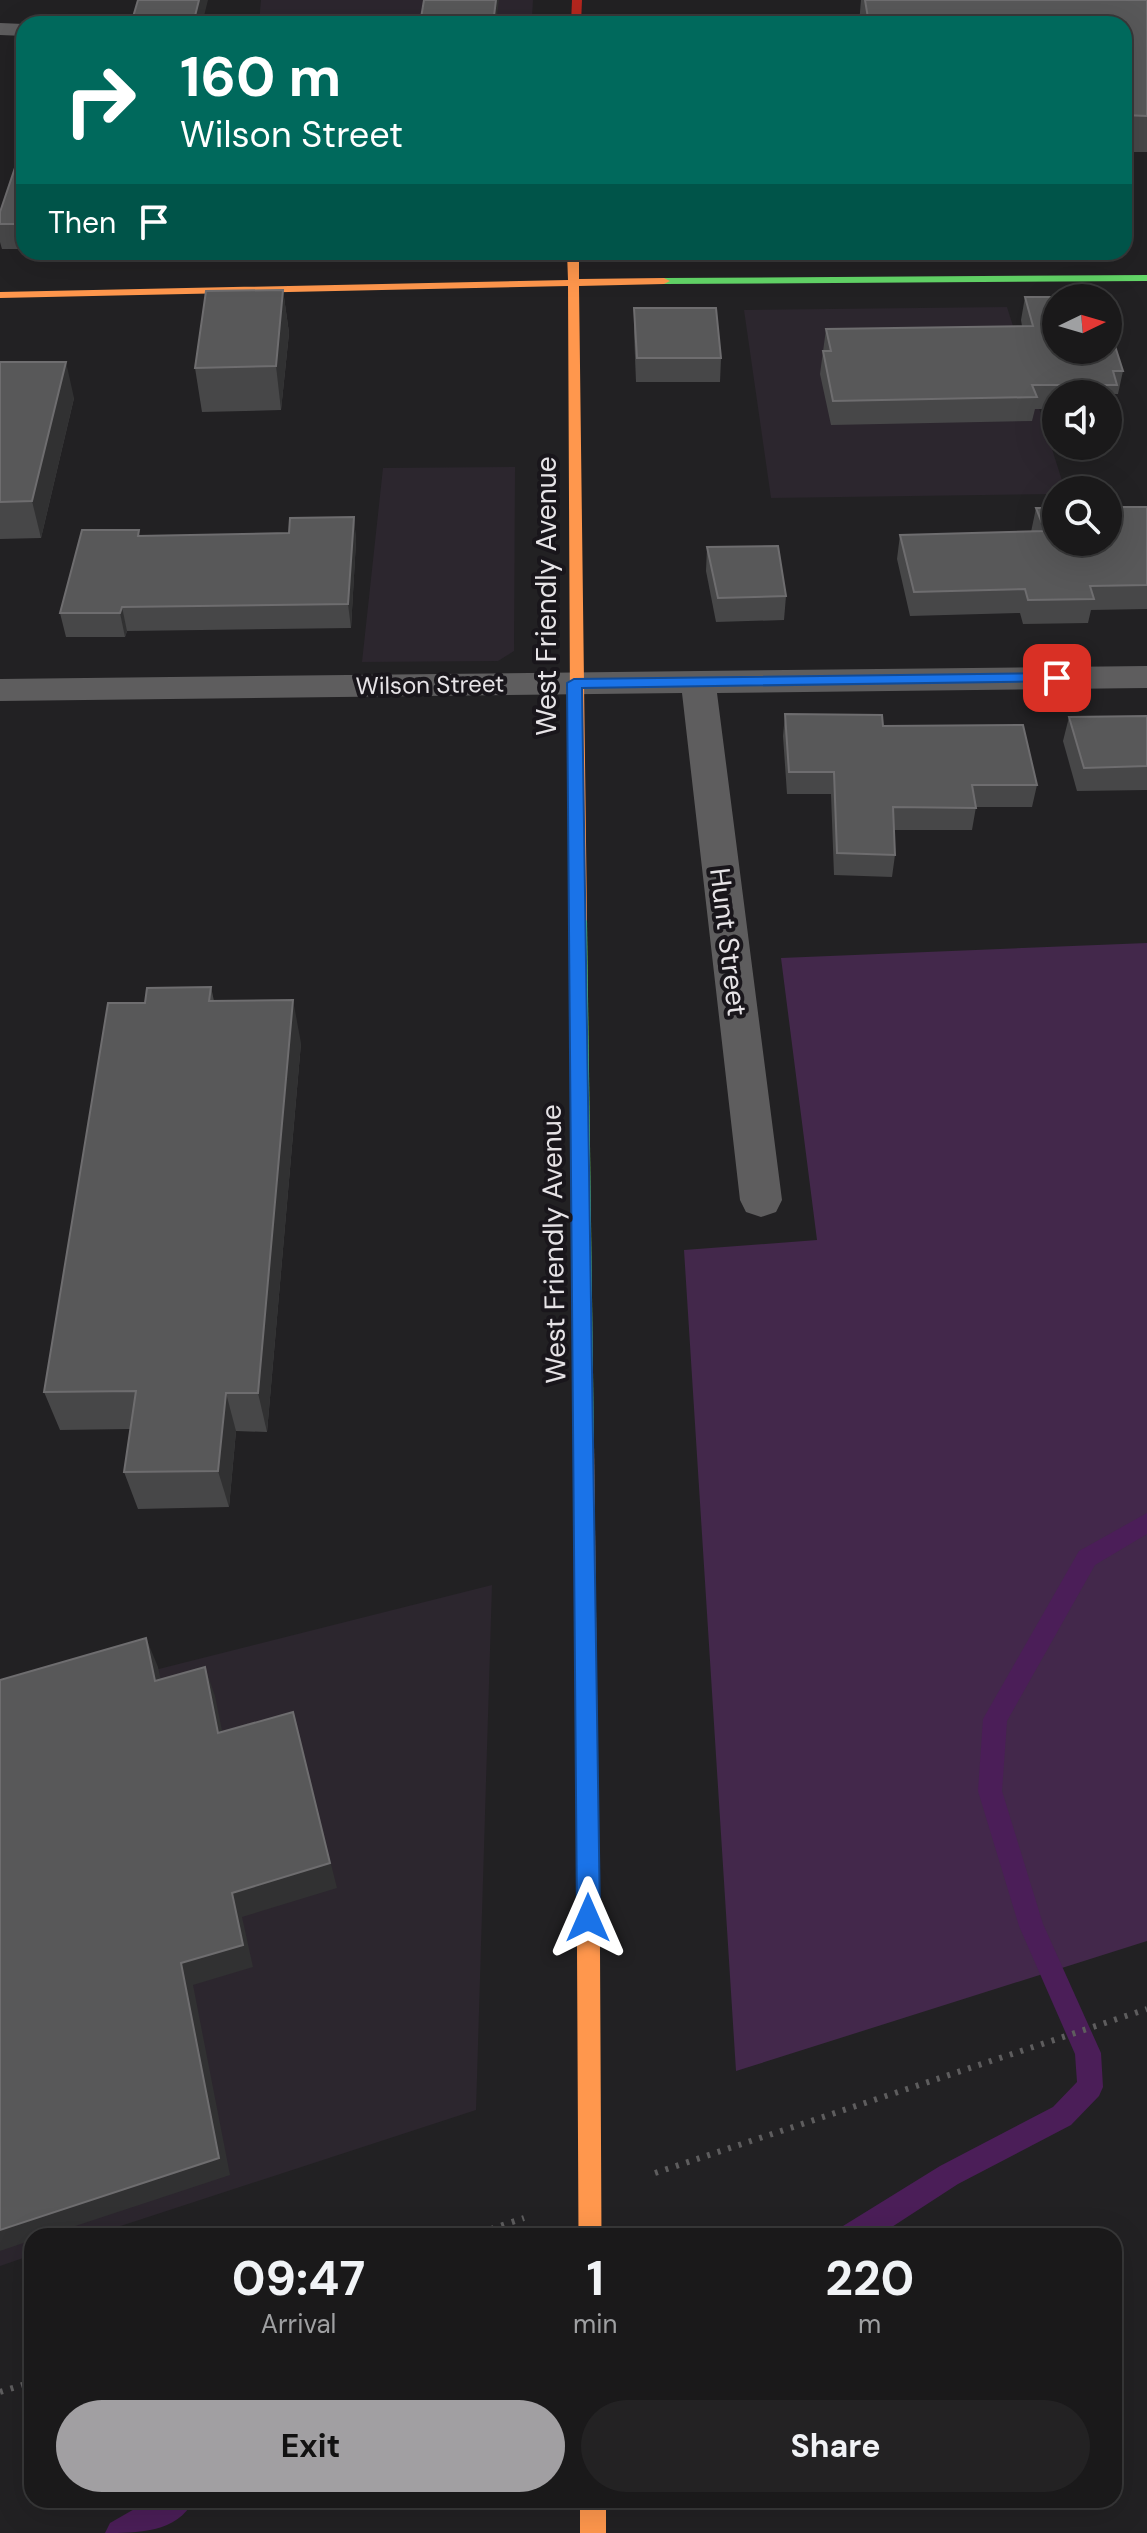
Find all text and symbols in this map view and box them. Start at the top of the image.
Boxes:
text: 160 m [180,40,341,113]
icon: right [48,48,152,152]
text: Wilson Street [180,111,403,158]
icon: arrive [132,200,176,244]
text: Then [48,203,116,242]
north arrow [1042,284,1122,364]
map controls [1042,284,1122,556]
button: sound [1042,380,1122,460]
street label: West Friendly Avenue [528,456,565,736]
button: search [1042,476,1122,556]
pin [1023,644,1091,712]
icon: arrive [1035,656,1079,700]
street label: Wilson Street [355,668,505,701]
street label: Hunt Street [701,866,756,1018]
street label: West Friendly Avenue [533,1104,574,1384]
position arrow [546,1876,630,1960]
text: 09:47 [232,2247,365,2310]
text: 1 [586,2247,604,2310]
text: 220 [825,2247,914,2310]
text: Arrival [261,2307,336,2341]
text: min [573,2307,617,2341]
text: m [858,2307,881,2341]
button: Exit [56,2400,565,2492]
button: Share [581,2400,1090,2492]

